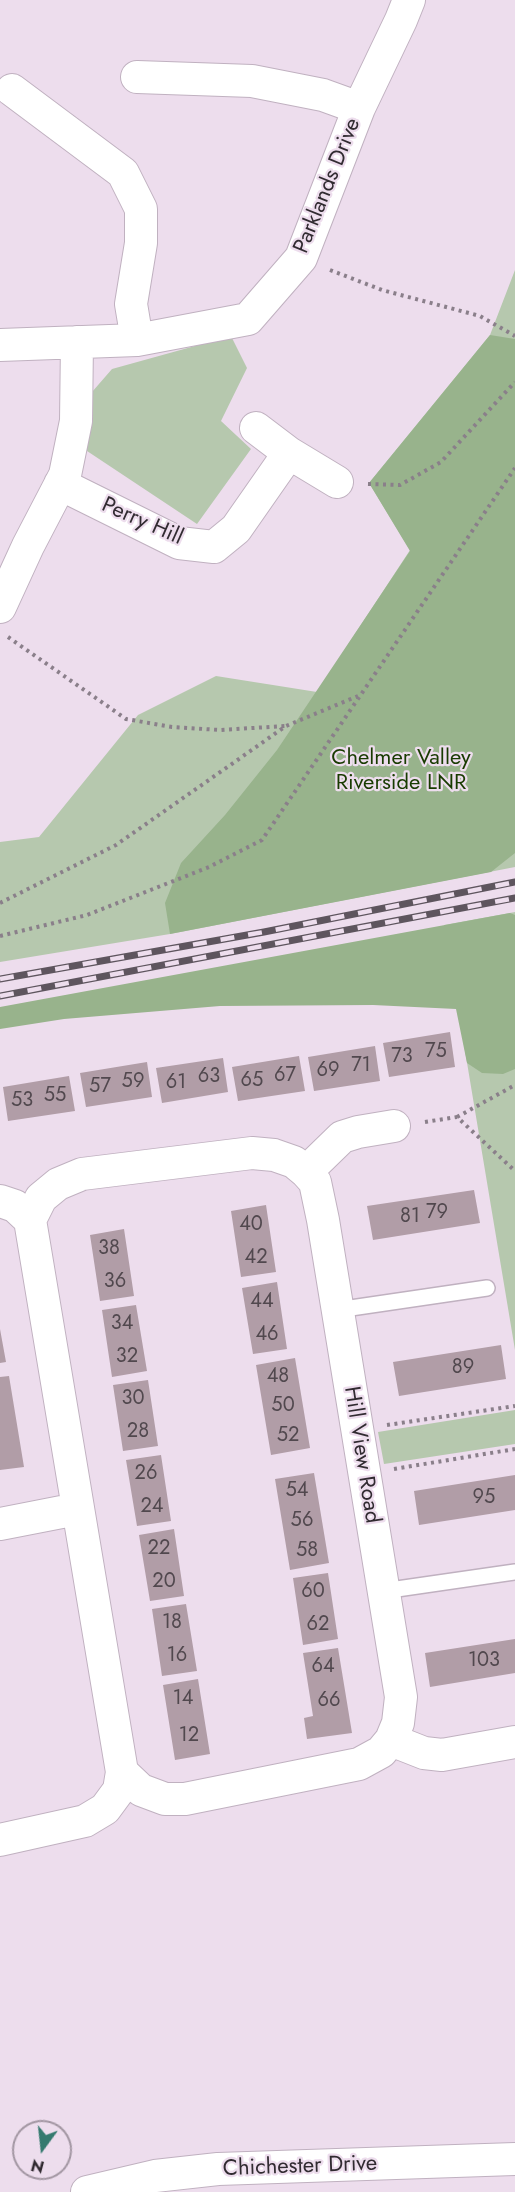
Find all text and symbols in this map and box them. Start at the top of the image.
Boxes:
street label: Parklands Drive [289,115,367,257]
street label: Perry Hill [97,492,187,552]
park label: Chelmer Valley Riverside LNR [331,746,471,798]
house number: 75 [425,1040,447,1064]
house number: 73 [391,1045,413,1069]
house number: 71 [351,1054,371,1078]
house number: 69 [316,1059,340,1083]
house number: 67 [274,1064,296,1088]
house number: 63 [198,1065,220,1089]
house number: 65 [241,1069,263,1093]
house number: 59 [122,1070,144,1094]
house number: 61 [166,1071,186,1095]
house number: 57 [89,1075,111,1099]
house number: 55 [44,1084,66,1108]
house number: 53 [11,1089,33,1113]
house number: 79 [426,1201,448,1225]
house number: 81 [400,1205,420,1229]
house number: 40 [239,1213,263,1237]
house number: 38 [98,1237,120,1261]
house number: 42 [244,1246,268,1270]
house number: 36 [104,1270,126,1294]
house number: 44 [250,1290,274,1314]
house number: 34 [111,1312,133,1336]
house number: 46 [255,1323,279,1347]
house number: 32 [116,1345,138,1369]
house number: 89 [452,1356,474,1380]
house number: 48 [267,1365,289,1389]
street label: Hill View Road [337,1385,385,1525]
house number: 30 [122,1387,144,1411]
house number: 50 [271,1394,295,1418]
house number: 28 [127,1420,149,1444]
house number: 52 [277,1424,299,1448]
house number: 26 [135,1462,157,1486]
house number: 54 [286,1479,308,1503]
house number: 95 [473,1486,495,1510]
house number: 24 [140,1495,164,1519]
house number: 56 [291,1509,313,1533]
house number: 22 [148,1537,170,1561]
house number: 58 [296,1539,318,1563]
house number: 20 [152,1570,176,1594]
house number: 60 [301,1580,325,1604]
house number: 18 [162,1611,182,1635]
house number: 62 [307,1613,329,1637]
house number: 16 [167,1644,187,1668]
house number: 103 [468,1649,500,1673]
house number: 64 [311,1655,335,1679]
house number: 14 [173,1687,193,1711]
house number: 66 [317,1689,341,1713]
house number: 12 [179,1724,199,1748]
north arrow [12,2120,72,2180]
street label: Chichester Drive [222,2151,378,2183]
text: N [29,2153,47,2179]

